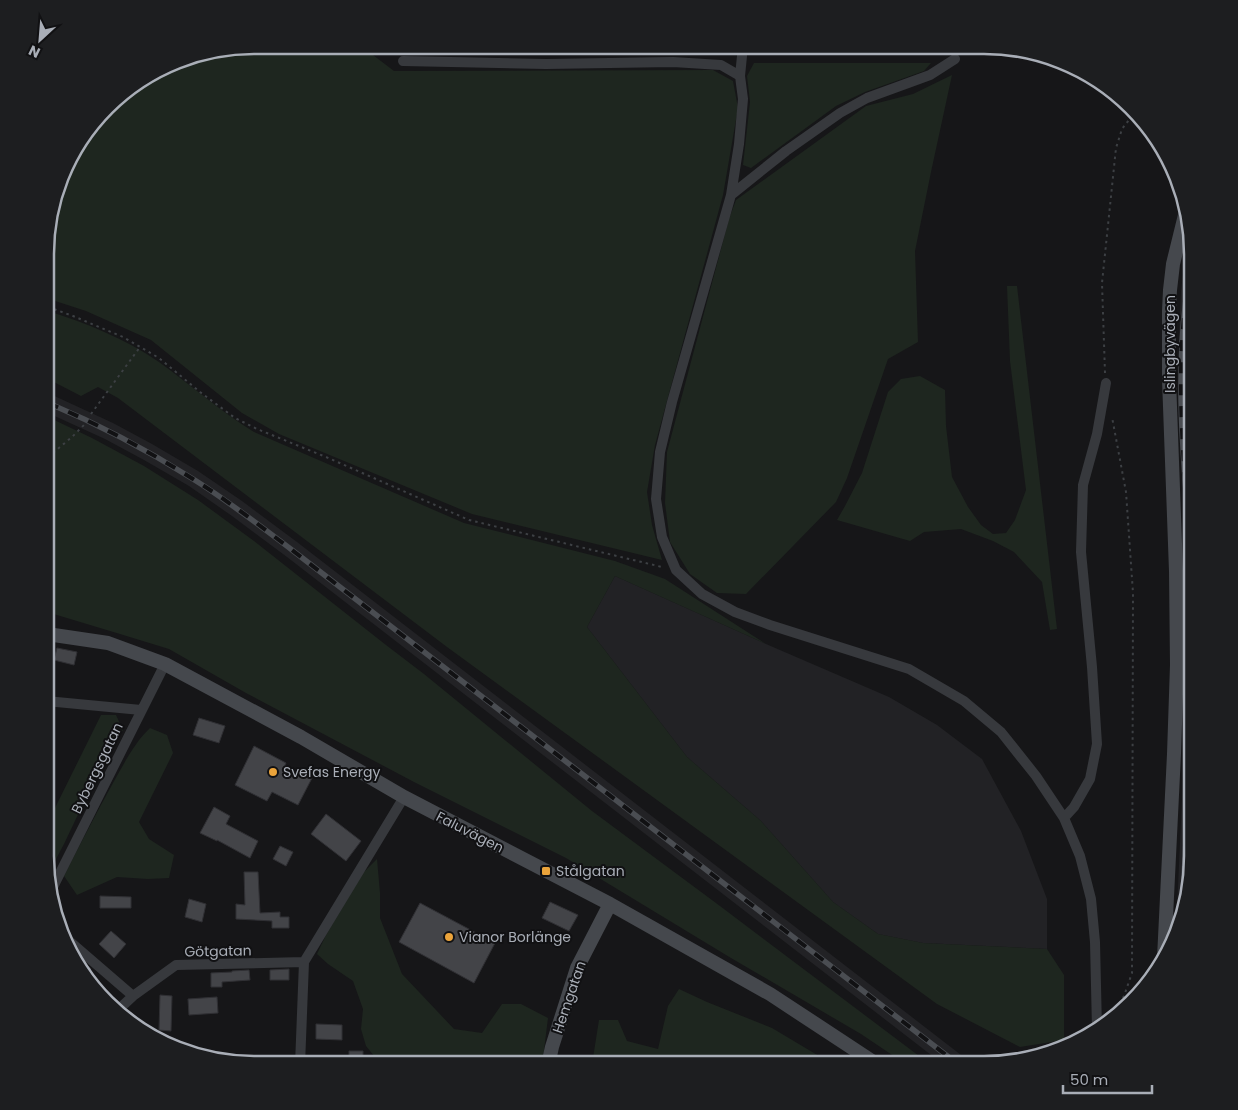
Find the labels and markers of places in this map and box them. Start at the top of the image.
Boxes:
place label: Svefas Energy [283,762,380,782]
marker: Svefas Energy [267,766,279,778]
place label: Stålgatan [556,861,625,881]
marker: Stålgatan [540,865,552,877]
place label: Vianor Borlänge [459,927,571,947]
marker: Vianor Borlänge [443,931,455,943]

